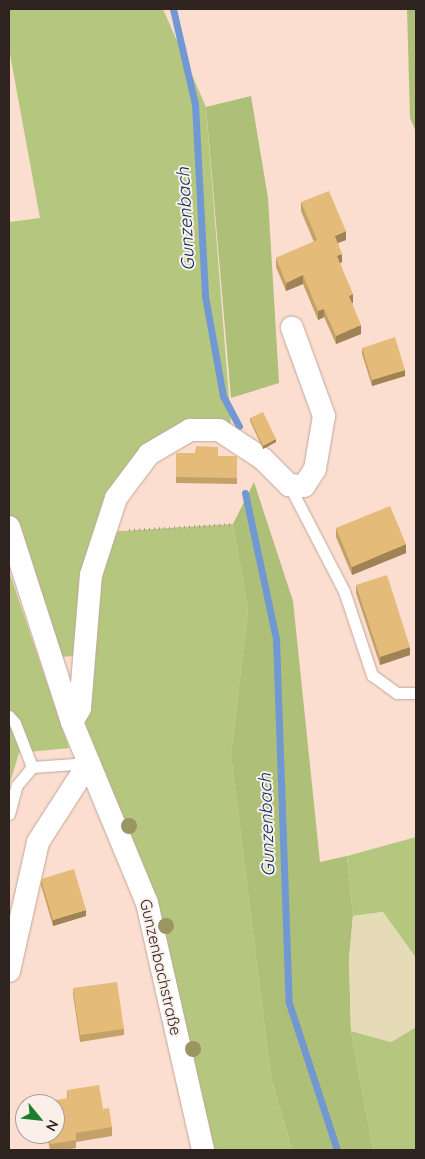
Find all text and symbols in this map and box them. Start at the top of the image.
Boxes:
water label: Gunzenbach [173,167,199,271]
water label: Gunzenbach [254,773,280,877]
street label: Gunzenbachstraße [136,897,186,1037]
north arrow [15,1094,65,1144]
text: N [42,1117,63,1134]

